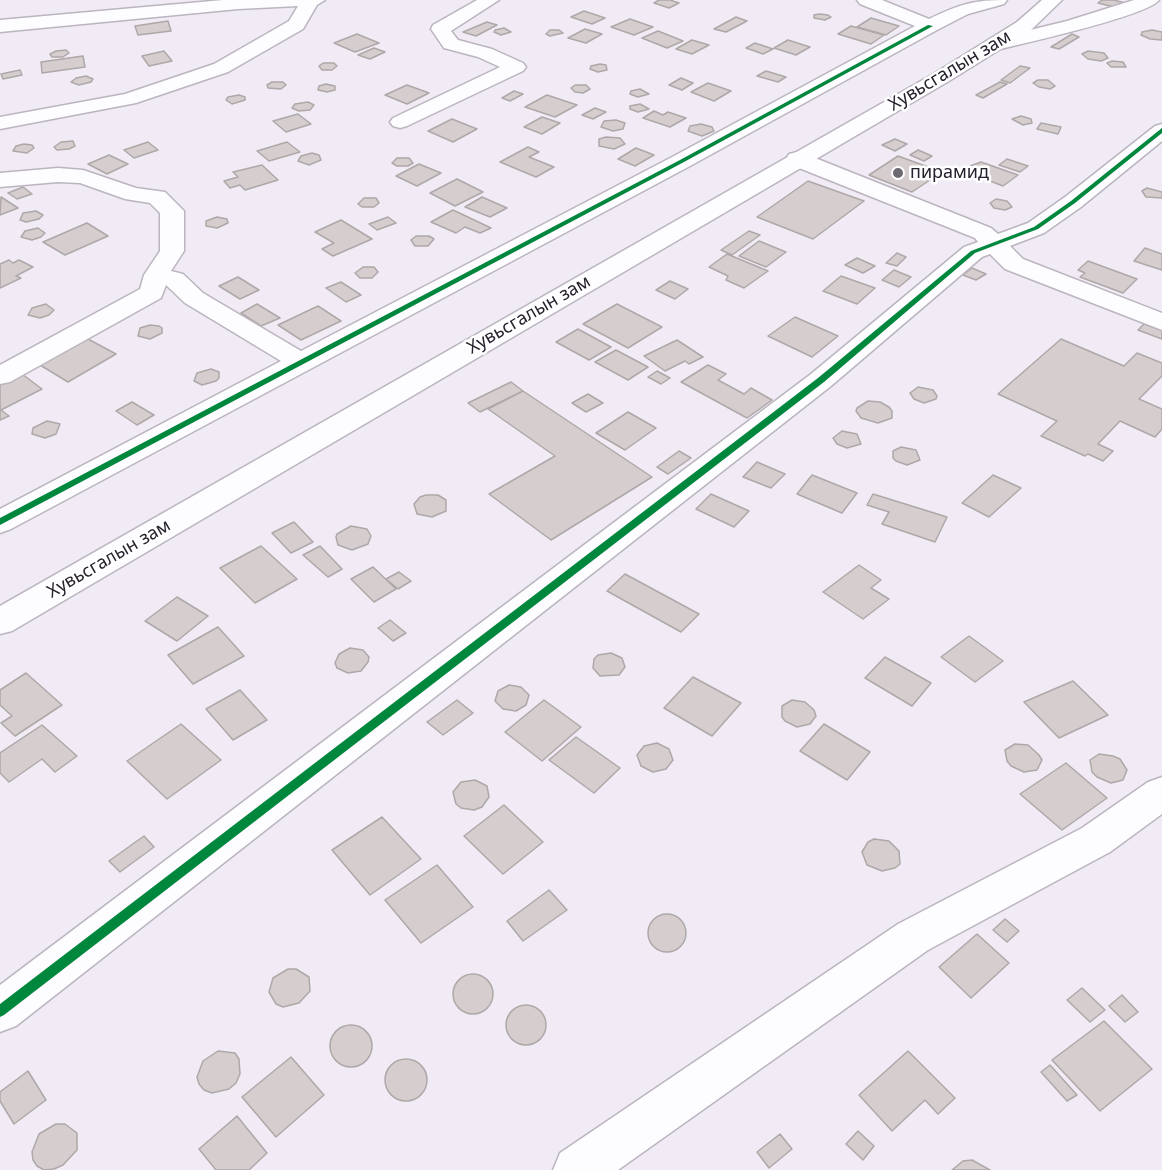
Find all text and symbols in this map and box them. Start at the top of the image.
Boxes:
street label: Хувьсгалын зам [885,26,1015,116]
place label: пирамид [910,162,989,184]
marker: пирамид [891,166,905,180]
street label: Хувьсгалын зам [463,271,595,359]
street label: Хувьсгалын зам [43,515,175,603]

